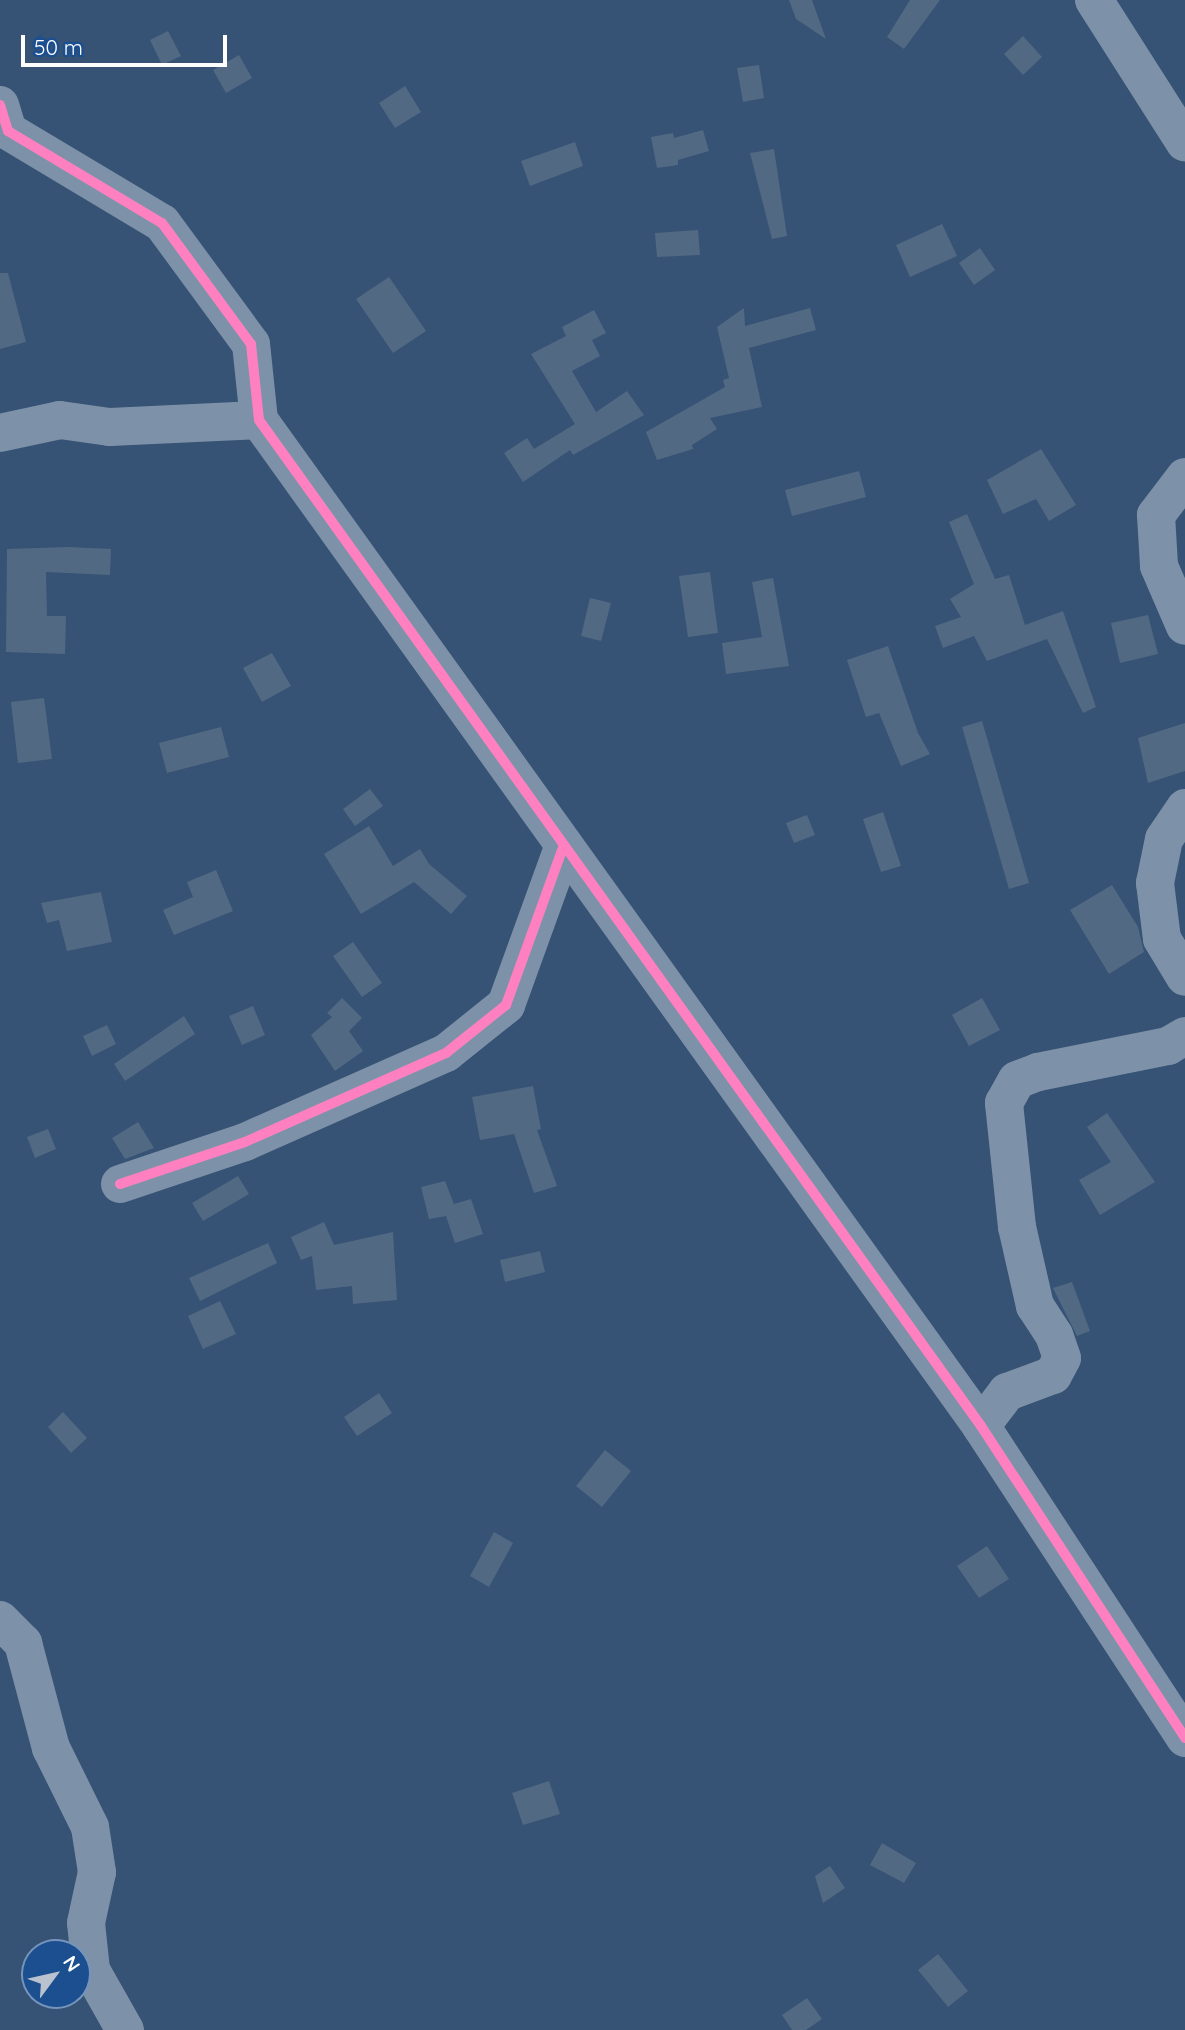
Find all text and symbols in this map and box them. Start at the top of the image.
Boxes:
scale bar [24,21,231,65]
text: 50 m [34,34,83,60]
north arrow [21,1939,91,2009]
text: N [58,1951,86,1976]

